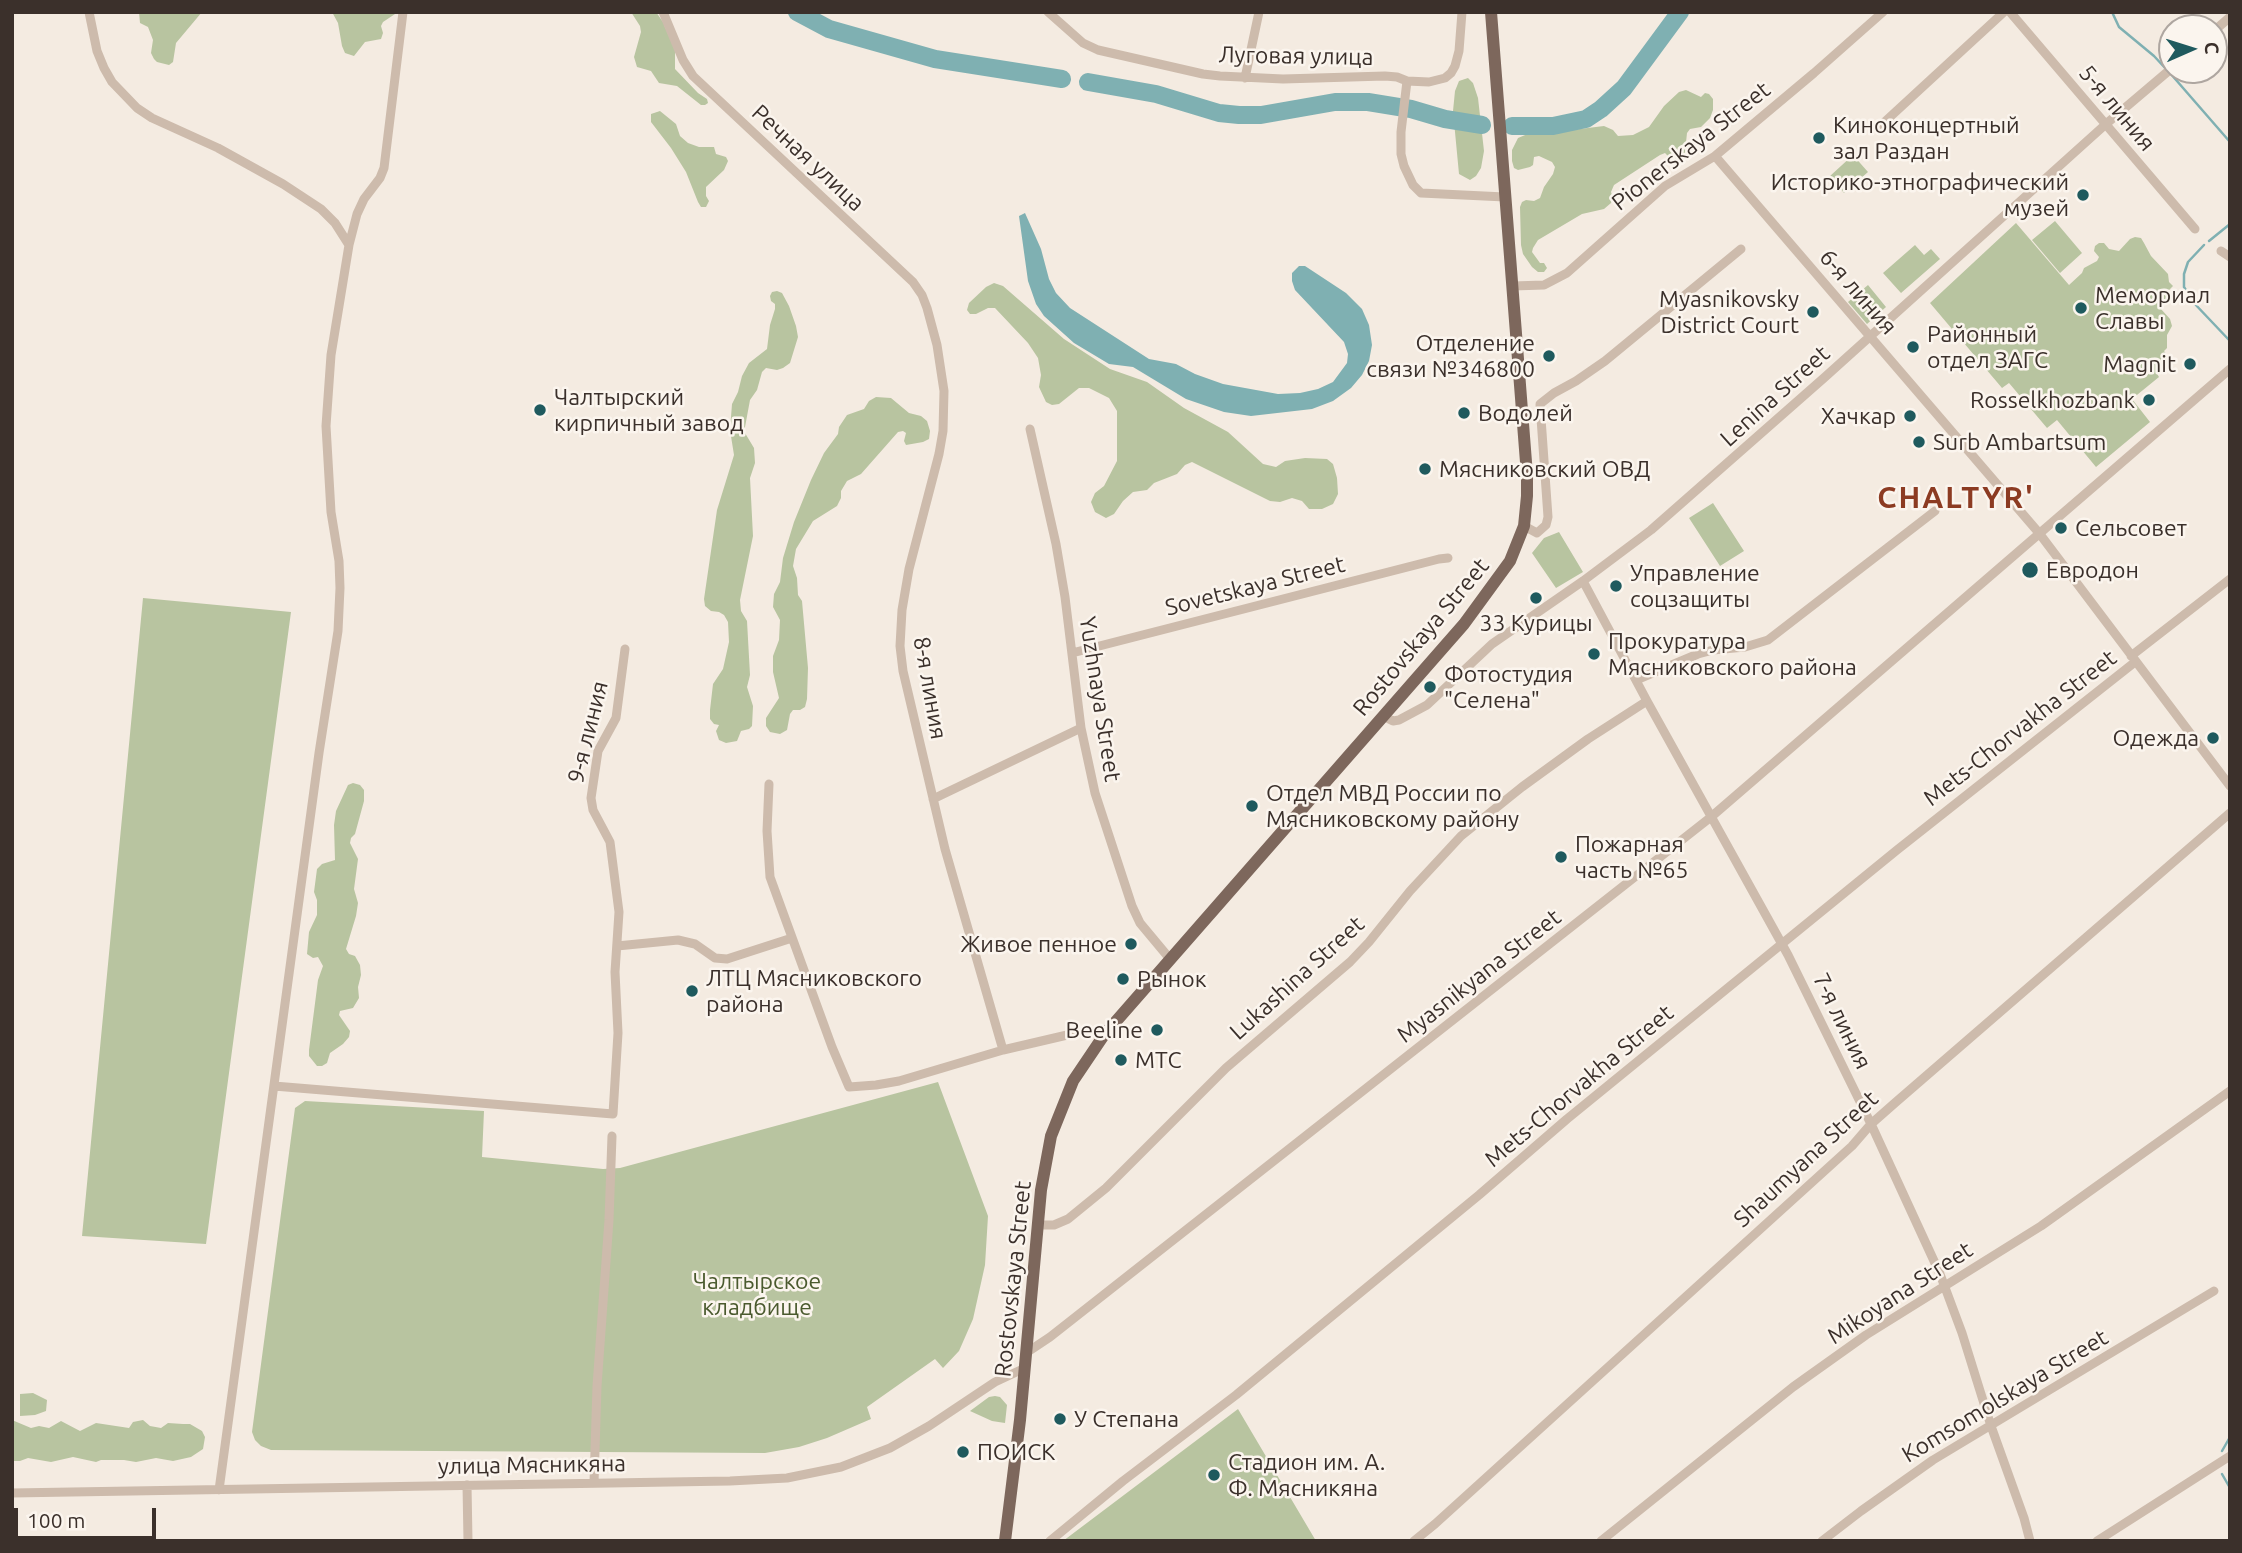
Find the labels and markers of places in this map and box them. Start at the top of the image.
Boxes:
place label: Киноконцертный зал Раздан [1833,111,2020,165]
marker: Киноконцертный зал Раздан [1811,130,1827,146]
place label: Историко-этнографический музей [1771,168,2069,222]
marker: Историко-этнографический музей [2075,187,2091,203]
place label: Мемориал Славы [2095,281,2210,335]
place label: Myasnikovsky District Court [1659,285,1799,339]
marker: Мемориал Славы [2073,300,2089,316]
marker: Myasnikovsky District Court [1805,304,1821,320]
place label: Районный отдел ЗАГС [1927,320,2048,374]
place label: Отделение связи №346800 [1366,329,1535,383]
marker: Районный отдел ЗАГС [1905,339,1921,355]
marker: Отделение связи №346800 [1541,348,1557,364]
place label: Magnit [2103,350,2176,378]
marker: Magnit [2182,356,2198,372]
place label: Чалтырский кирпичный завод [554,383,744,437]
place label: Rosselkhozbank [1970,386,2135,414]
marker: Rosselkhozbank [2141,392,2157,408]
place label: Водолей [1478,399,1573,427]
marker: Чалтырский кирпичный завод [532,402,548,418]
place label: Хачкар [1821,402,1896,430]
marker: Водолей [1456,405,1472,421]
marker: Хачкар [1902,408,1918,424]
place label: Surb Ambartsum [1933,428,2106,456]
marker: Surb Ambartsum [1911,434,1927,450]
place label: Мясниковский ОВД [1439,455,1650,483]
marker: Мясниковский ОВД [1417,461,1433,477]
place label: Сельсовет [2075,514,2187,542]
marker: Сельсовет [2053,520,2069,536]
place label: Евродон [2046,556,2139,584]
place label: Управление соцзащиты [1630,559,1760,613]
marker: Евродон [2020,560,2040,580]
marker: Управление соцзащиты [1608,578,1624,594]
marker: 33 Курицы [1528,590,1544,606]
place label: 33 Курицы [1480,609,1592,637]
place label: Прокуратура Мясниковского района [1608,627,1857,681]
marker: Прокуратура Мясниковского района [1586,646,1602,662]
place label: Фотостудия "Селена" [1444,660,1573,714]
marker: Фотостудия "Селена" [1422,679,1438,695]
place label: Одежда [2112,724,2199,752]
marker: Одежда [2205,730,2221,746]
place label: Отдел МВД России по Мясниковскому району [1266,779,1519,833]
marker: Отдел МВД России по Мясниковскому району [1244,798,1260,814]
place label: Пожарная часть №65 [1575,830,1689,884]
marker: Пожарная часть №65 [1553,849,1569,865]
place label: Живое пенное [961,930,1117,958]
marker: Живое пенное [1123,936,1139,952]
place label: ЛТЦ Мясниковского района [706,964,922,1018]
place label: Рынок [1137,965,1207,993]
marker: Рынок [1115,971,1131,987]
marker: ЛТЦ Мясниковского района [684,983,700,999]
place label: Beeline [1066,1016,1143,1044]
marker: Beeline [1149,1022,1165,1038]
place label: МТС [1135,1046,1182,1074]
marker: МТС [1113,1052,1129,1068]
place label: У Степана [1074,1405,1179,1433]
marker: У Степана [1052,1411,1068,1427]
place label: ПОИСК [977,1438,1055,1466]
marker: ПОИСК [955,1444,971,1460]
place label: Стадион им. А. Ф. Мясникяна [1228,1448,1385,1502]
marker: Стадион им. А. Ф. Мясникяна [1206,1467,1222,1483]

